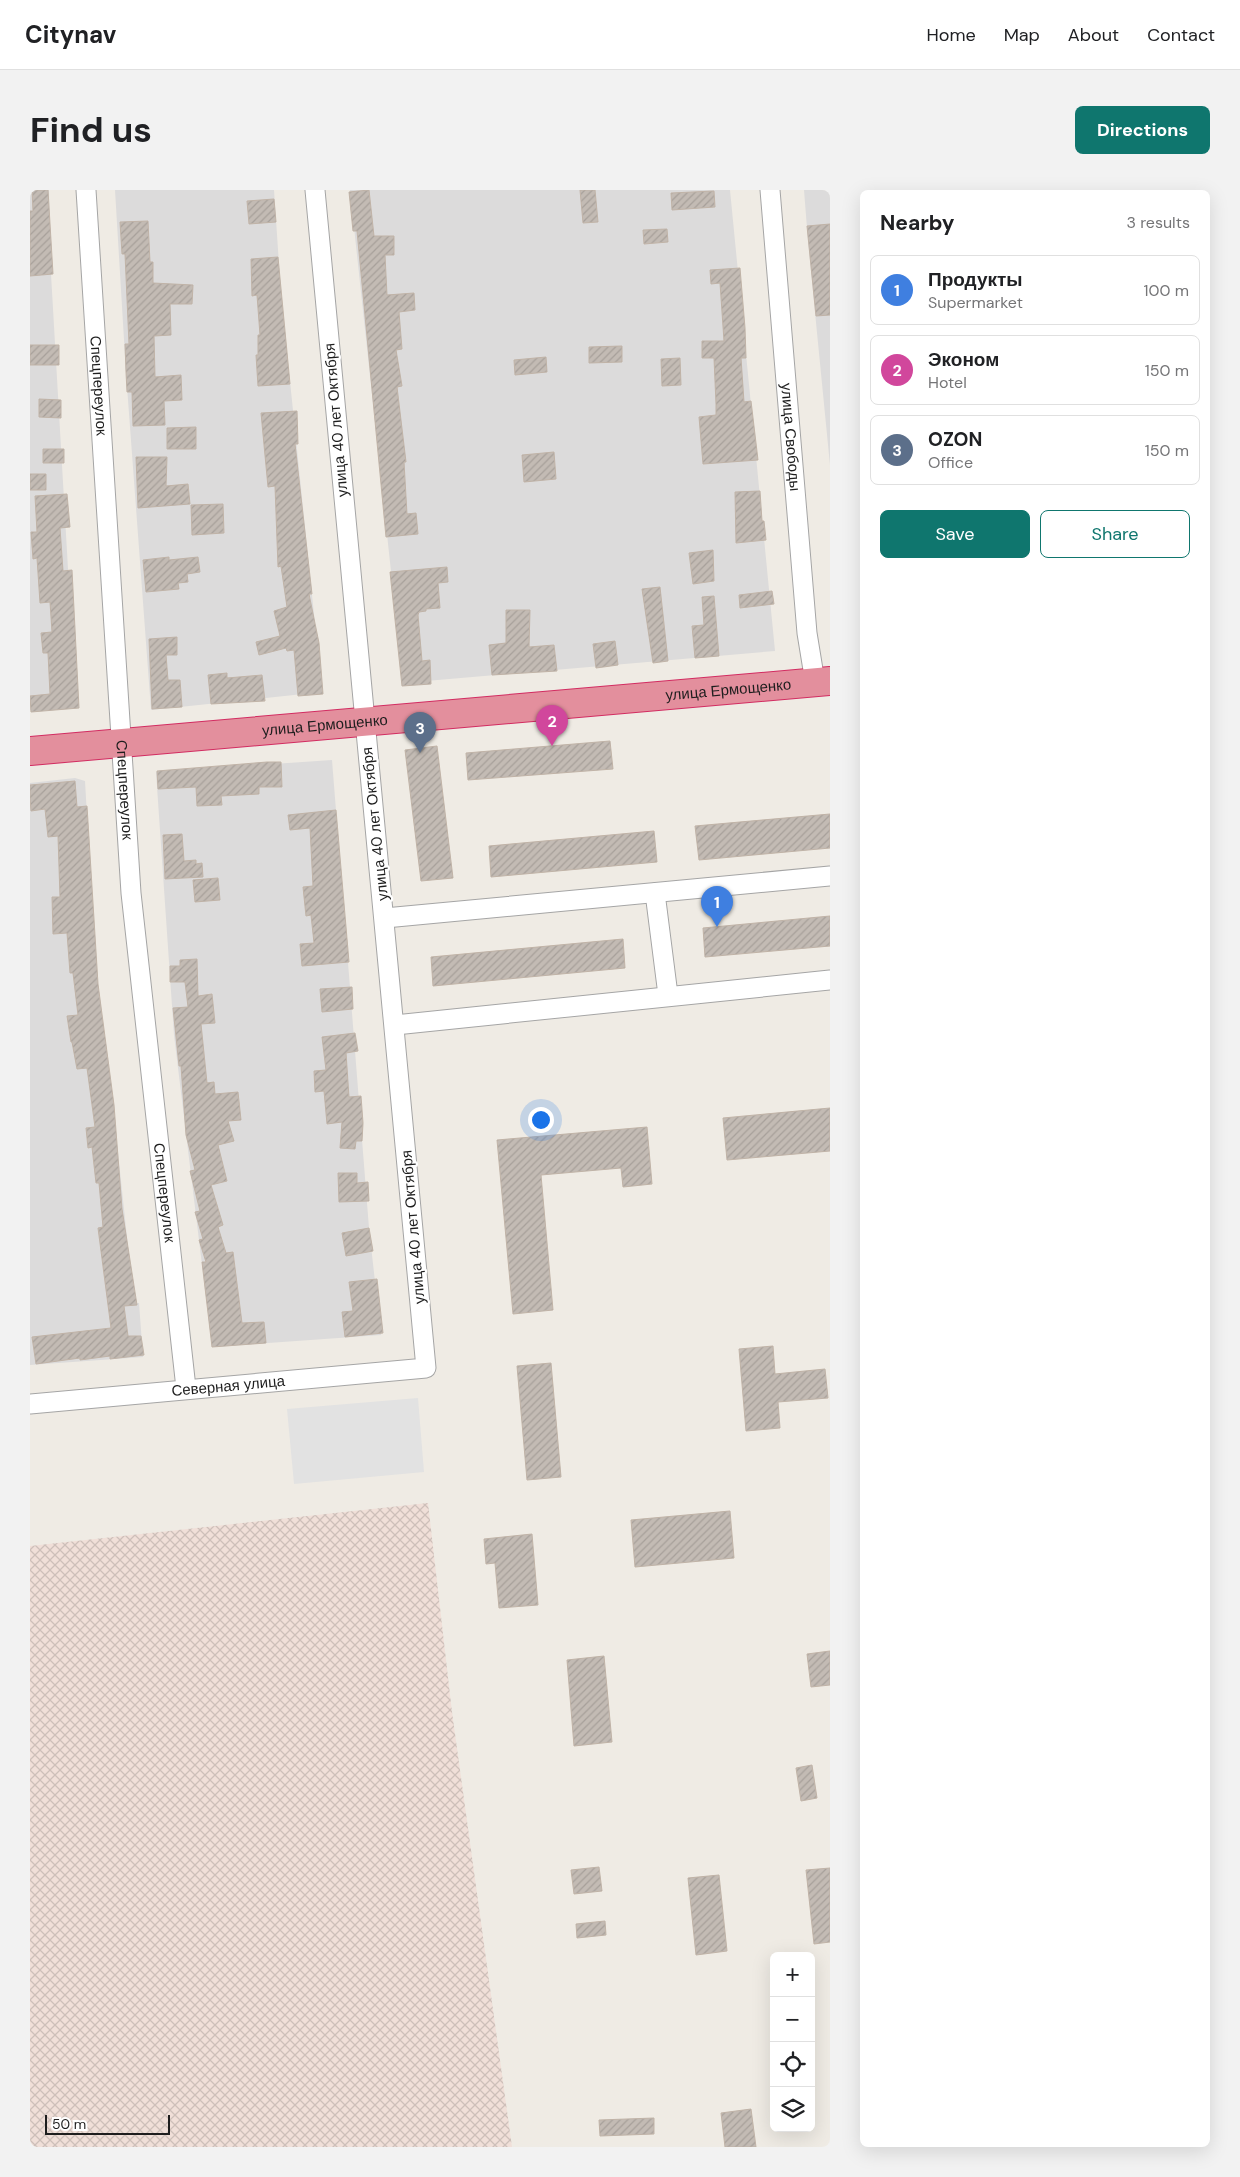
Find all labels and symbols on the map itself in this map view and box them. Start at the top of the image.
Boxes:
street label: Спецпереулок [85,335,112,437]
street label: улица 40 лет Октября [319,342,353,498]
street label: улица Свободы [776,382,805,492]
street label: улица Ермощенко [665,674,792,705]
pin: 2 [536,705,568,746]
street label: улица Ермощенко [261,710,389,741]
pin: 3 [404,712,436,753]
street label: Спецпереулок [111,739,138,841]
street label: улица 40 лет Октября [357,746,393,902]
pin: 1 [701,886,733,927]
your location [528,1107,554,1133]
street label: Спецпереулок [149,1142,180,1244]
street label: улица 40 лет Октября [396,1149,430,1305]
street label: Северная улица [171,1371,286,1401]
scale bar [45,2112,170,2135]

